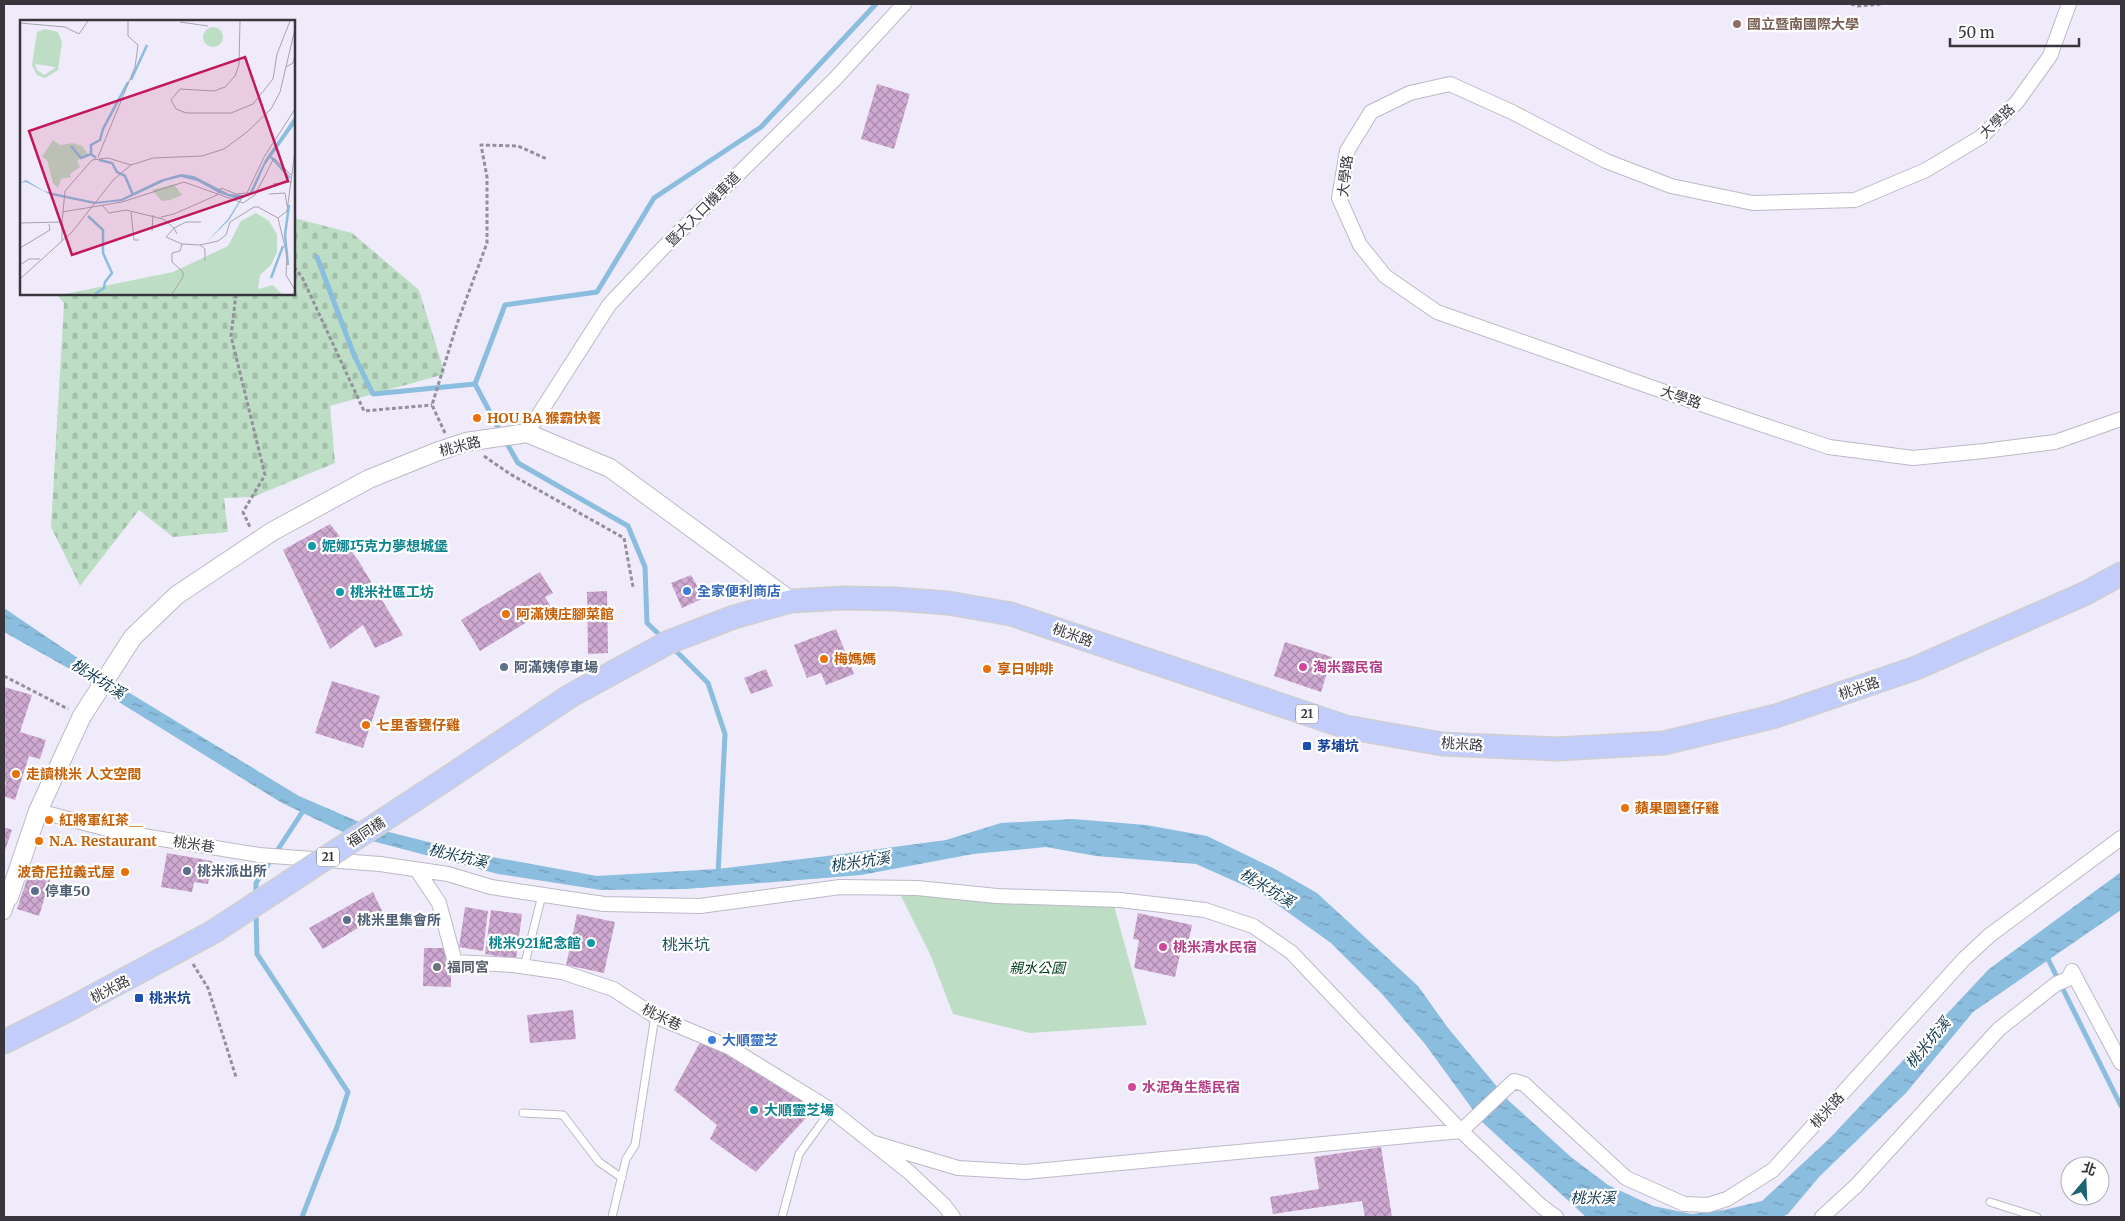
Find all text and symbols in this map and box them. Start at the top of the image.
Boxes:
place label: 國立暨南國際大學 [1747,15,1859,33]
scale bar [1950,15,2079,47]
marker: 國立暨南國際大學 [1731,18,1743,30]
inset map [20,20,295,295]
text: 50 m [1958,23,1995,42]
street label: 大學路 [1976,100,2018,142]
street label: 大學路 [1334,154,1356,198]
street label: 暨大入口機車道 [662,168,744,250]
street label: 大學路 [1658,382,1704,412]
place label: HOU BA 猴霸快餐 [487,409,601,427]
marker: HOU BA 猴霸快餐 [471,412,483,424]
street label: 桃米路 [437,432,483,460]
place label: 妮娜巧克力夢想城堡 [322,537,448,555]
marker: 妮娜巧克力夢想城堡 [306,540,318,552]
place label: 全家便利商店 [697,582,781,600]
place label: 桃米社區工坊 [350,583,434,601]
marker: 全家便利商店 [681,585,693,597]
marker: 桃米社區工坊 [334,586,346,598]
place label: 阿滿姨庄腳菜館 [516,605,614,623]
marker: 阿滿姨庄腳菜館 [500,608,512,620]
street label: 桃米路 [1050,619,1096,651]
place label: 梅媽媽 [834,650,876,668]
marker: 梅媽媽 [818,653,830,665]
water label: 桃米坑溪 [68,655,130,704]
place label: 阿滿姨停車場 [514,658,598,676]
place label: 淘米露民宿 [1313,658,1383,676]
place label: 享日啡啡 [997,660,1054,678]
marker: 阿滿姨停車場 [498,661,510,673]
marker: 淘米露民宿 [1297,661,1309,673]
marker: 享日啡啡 [981,663,993,675]
street label: 桃米路 [1836,673,1882,703]
road number: 21 [1296,704,1318,724]
place label: 七里香甕仔雞 [376,716,460,734]
marker: 七里香甕仔雞 [360,719,372,731]
street label: 桃米路 [1440,734,1484,754]
place label: 茅埔坑 [1317,737,1359,755]
marker: 茅埔坑 [1301,740,1313,752]
place label: 走讀桃米 人文空間 [26,765,141,783]
marker: 走讀桃米 人文空間 [10,768,22,780]
place label: 蘋果園甕仔雞 [1635,799,1719,817]
marker: 蘋果園甕仔雞 [1619,802,1631,814]
place label: 紅將軍紅茶＿ [59,811,143,829]
street label: 福同橋 [343,813,389,851]
marker: 紅將軍紅茶＿ [43,814,55,826]
place label: N.A. Restaurant [49,832,157,850]
street label: 桃米巷 [172,832,216,856]
marker: N.A. Restaurant [33,835,45,847]
water label: 桃米坑溪 [427,840,491,872]
road number: 21 [317,848,339,866]
water label: 桃米坑溪 [829,848,893,875]
place label: 桃米派出所 [197,862,267,880]
place label: 波奇尼拉義式屋 [17,863,115,881]
water label: 桃米坑溪 [1237,864,1300,912]
marker: 桃米派出所 [181,865,193,877]
marker: 波奇尼拉義式屋 [119,866,131,878]
place label: 停車50 [45,882,90,900]
marker: 停車50 [29,885,41,897]
place label: 桃米里集會所 [357,911,441,929]
marker: 桃米里集會所 [341,914,353,926]
place label: 桃米921紀念館 [488,934,581,952]
district label: 桃米坑 [662,934,710,954]
marker: 桃米921紀念館 [585,937,597,949]
place label: 桃米清水民宿 [1173,938,1257,956]
marker: 桃米清水民宿 [1157,941,1169,953]
place label: 福同宮 [447,958,489,976]
park label: 親水公園 [1009,959,1067,977]
marker: 福同宮 [431,961,443,973]
street label: 桃米路 [87,971,133,1007]
place label: 桃米坑 [149,989,191,1007]
marker: 桃米坑 [133,992,145,1004]
street label: 桃米巷 [639,1000,685,1034]
water label: 桃米坑溪 [1901,1012,1955,1072]
place label: 大順靈芝 [722,1031,778,1049]
marker: 大順靈芝 [706,1034,718,1046]
place label: 水泥角生態民宿 [1142,1078,1240,1096]
marker: 水泥角生態民宿 [1126,1081,1138,1093]
street label: 桃米路 [1806,1088,1848,1132]
place label: 大順靈芝場 [764,1101,834,1119]
marker: 大順靈芝場 [748,1104,760,1116]
north arrow [2060,1156,2110,1206]
text: 北 [2080,1158,2099,1179]
water label: 桃米溪 [1570,1188,1617,1207]

